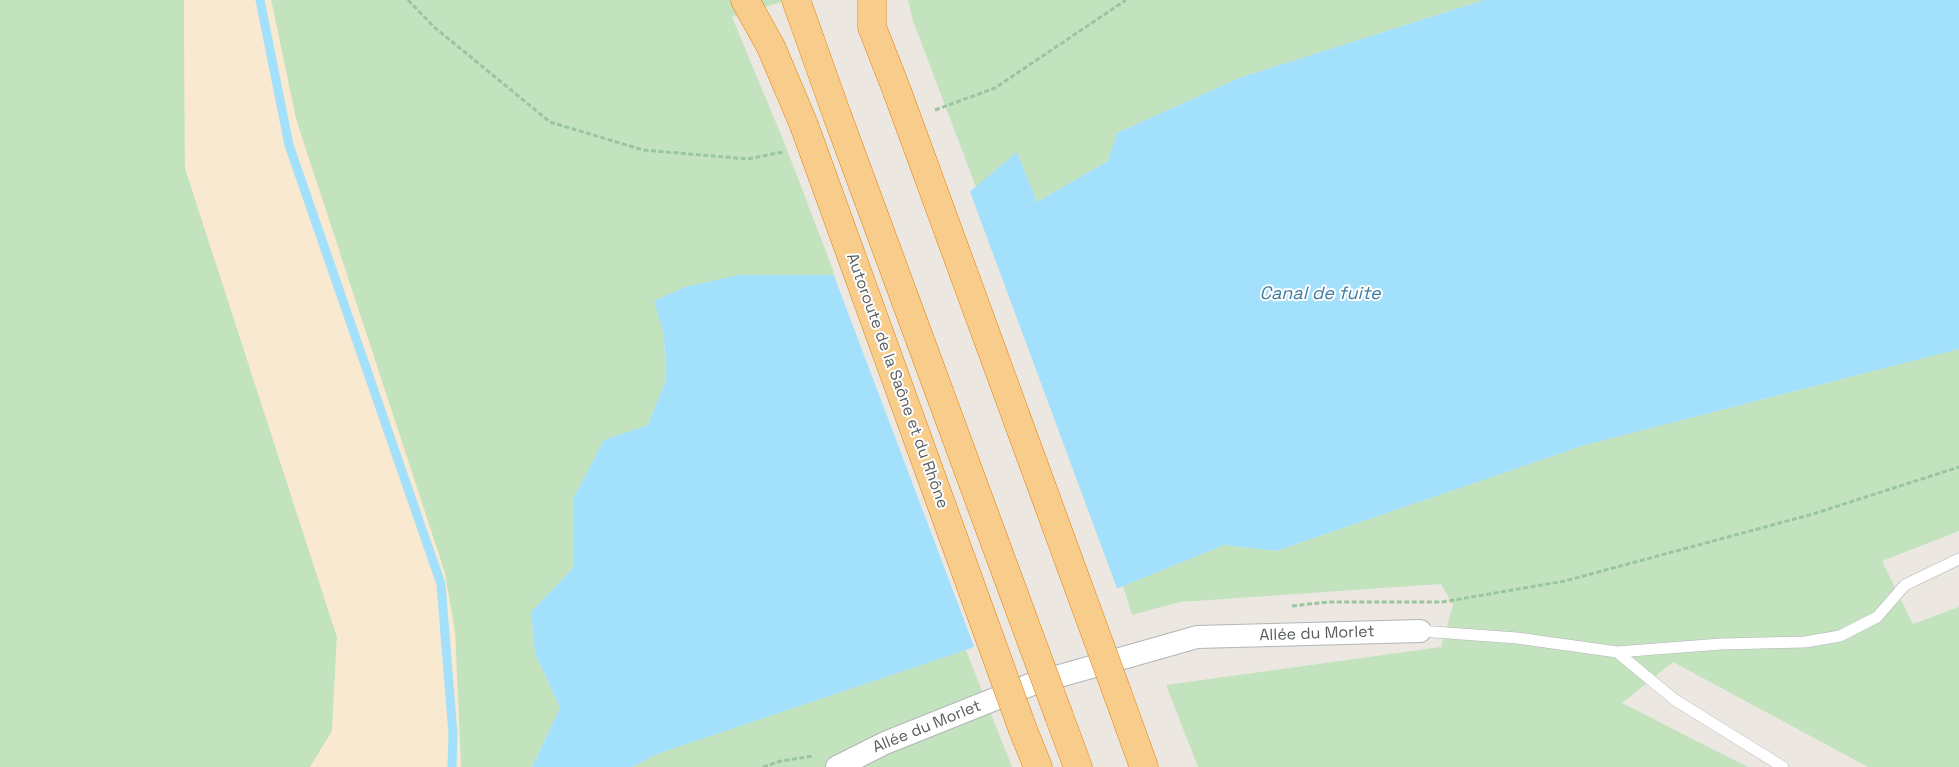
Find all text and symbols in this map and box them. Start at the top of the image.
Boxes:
street label: Autoroute de la Saône et du Rhône [842,251,952,511]
water label: Canal de fuite [1259,283,1381,305]
street label: Allée du Morlet [1259,622,1375,646]
street label: Allée du Morlet [870,696,984,758]

